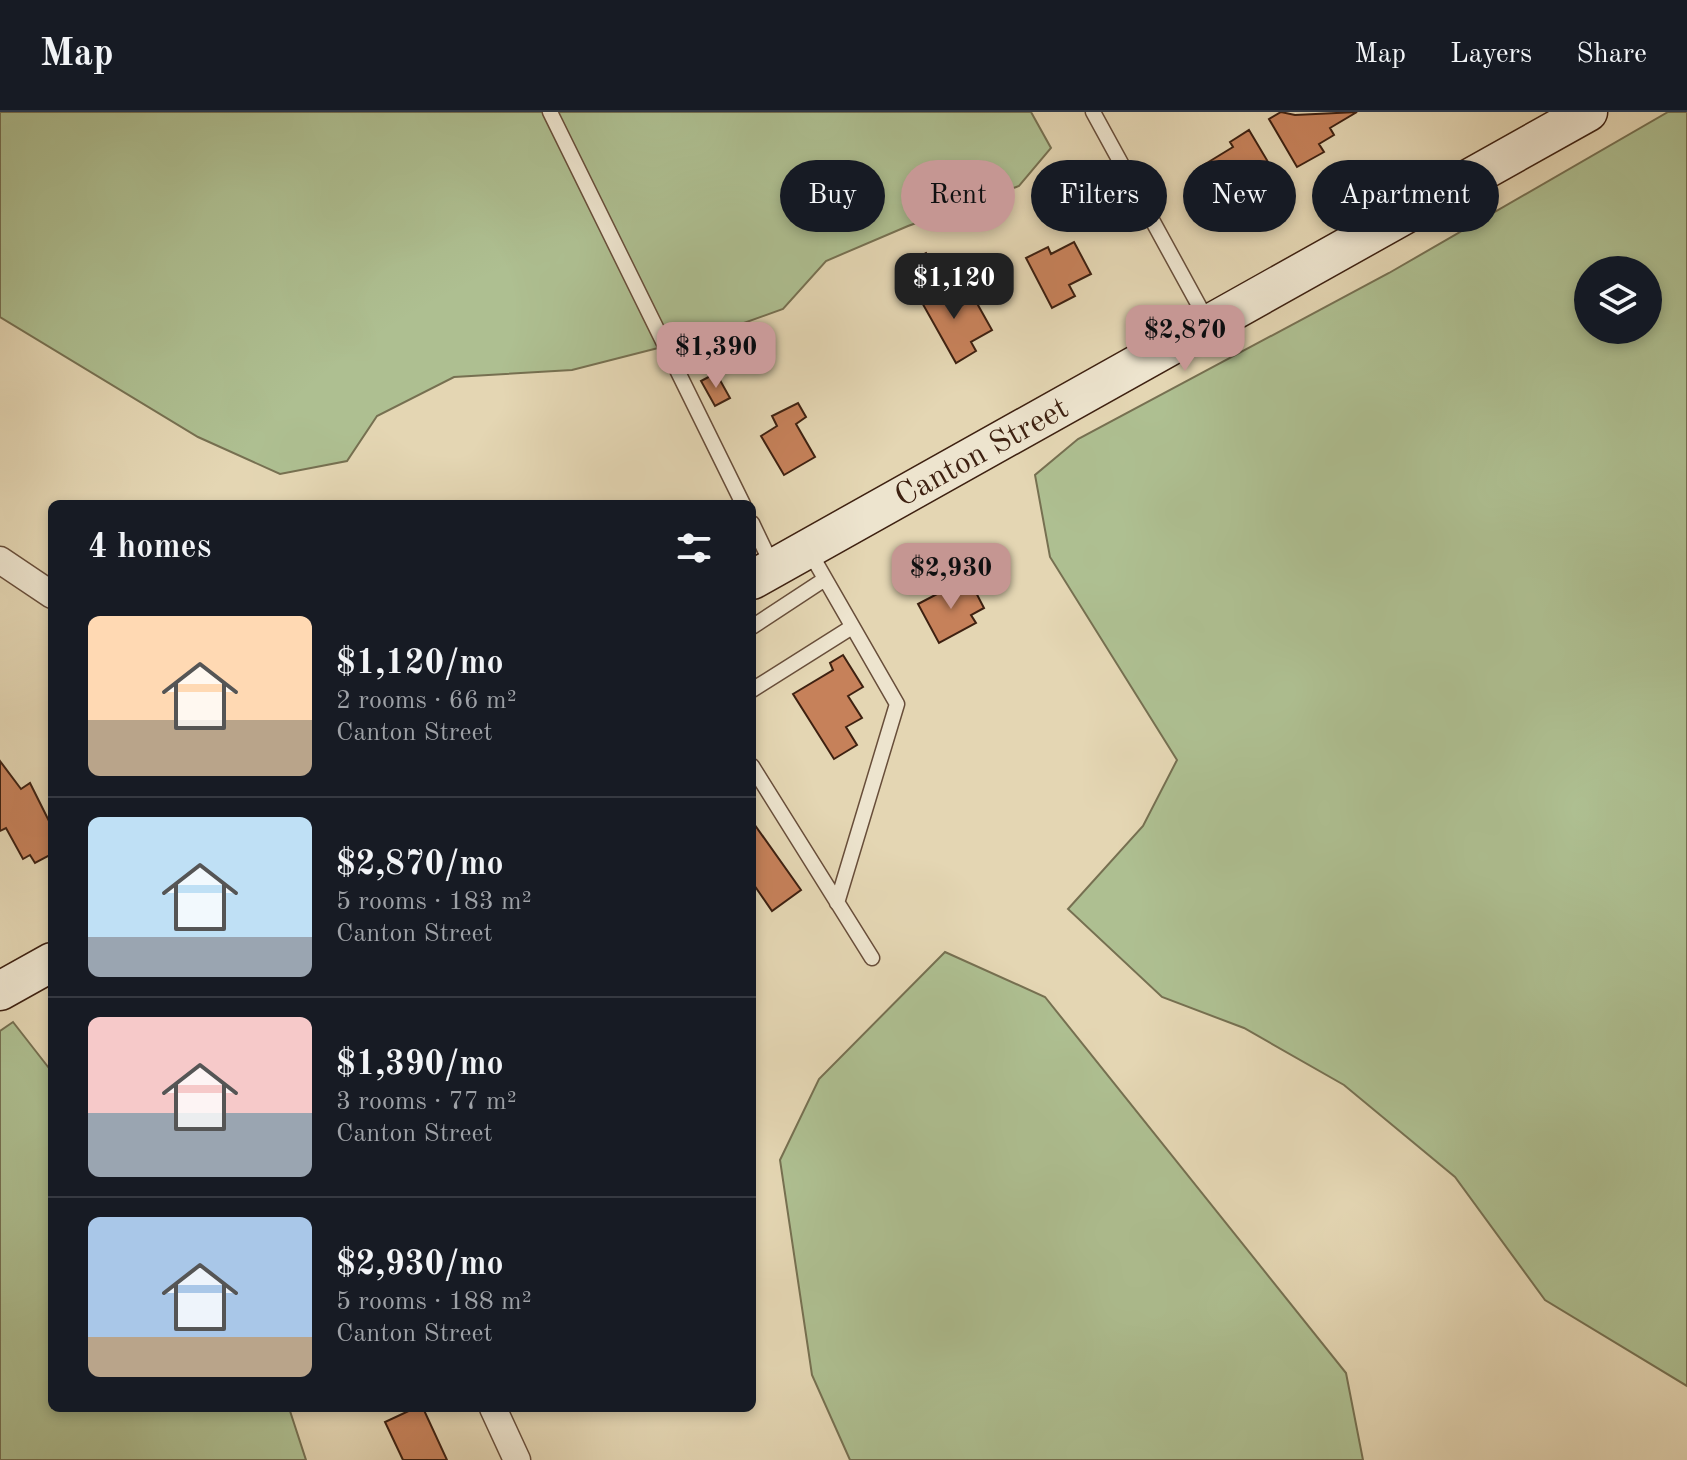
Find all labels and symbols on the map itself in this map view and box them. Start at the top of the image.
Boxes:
pin: $1,120 [889,253,1019,321]
pin: $2,870 [1120,305,1250,373]
pin: $1,390 [651,322,781,390]
street label: Canton Street [890,393,1074,514]
pin: $2,930 [886,543,1016,611]

